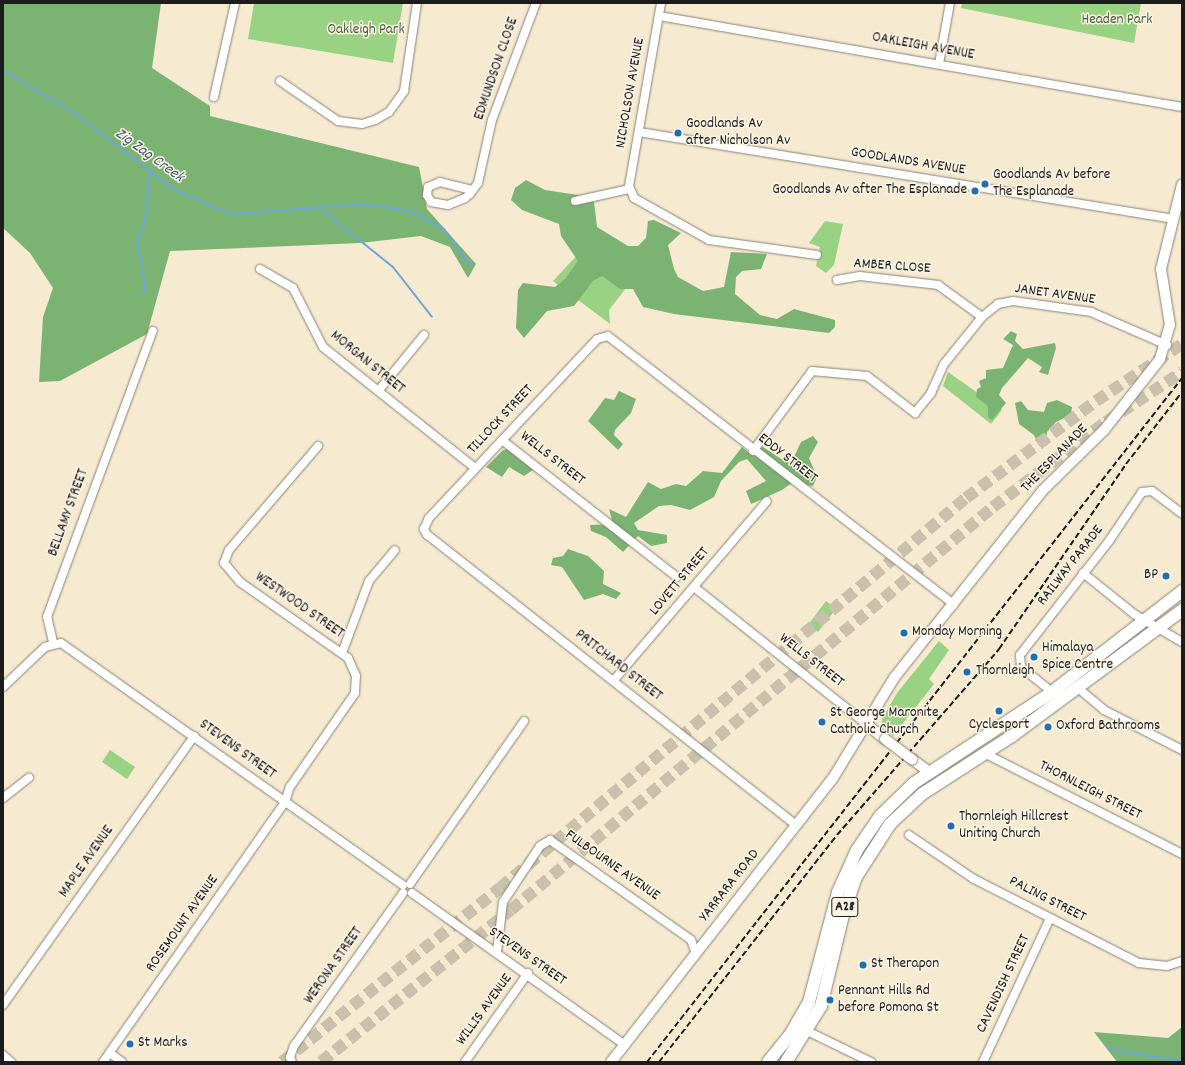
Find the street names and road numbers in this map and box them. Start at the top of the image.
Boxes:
street label: EDMUNDSON CLOSE [471,15,523,123]
street label: OAKLEIGH AVENUE [870,29,976,65]
street label: NICHOLSON AVENUE [612,36,650,150]
street label: GOODLANDS AVENUE [849,144,967,180]
street label: AMBER CLOSE [853,255,931,279]
street label: JANET AVENUE [1014,280,1096,310]
street label: MORGAN STREET [326,327,408,399]
street label: TILLOCK STREET [464,381,538,459]
street label: THE ESPLANADE [1018,421,1092,497]
street label: WELLS STREET [516,428,588,490]
street label: EDDY STREET [754,430,820,488]
street label: BELLAMY STREET [45,467,93,559]
street label: RAILWAY PARADE [1034,522,1108,610]
street label: LOVETT STREET [646,544,714,620]
street label: WESTWOOD STREET [251,569,347,643]
street label: PRITCHARD STREET [571,626,665,706]
street label: WELLS STREET [775,630,847,692]
street label: STEVENS STREET [195,716,279,784]
street label: THORNLEIGH STREET [1036,757,1144,825]
street label: MAPLE AVENUE [56,823,118,901]
street label: FULBOURNE AVENUE [561,827,663,905]
street label: YARRARA ROAD [696,846,764,926]
street label: ROSEMOUNT AVENUE [143,872,223,976]
street label: PALING STREET [1006,873,1088,927]
road number: A28 [831,895,859,919]
street label: WERONA STREET [301,924,367,1008]
street label: STEVENS STREET [485,924,569,990]
street label: CAVENDISH STREET [973,932,1035,1036]
street label: WILLIS AVENUE [453,971,517,1049]

